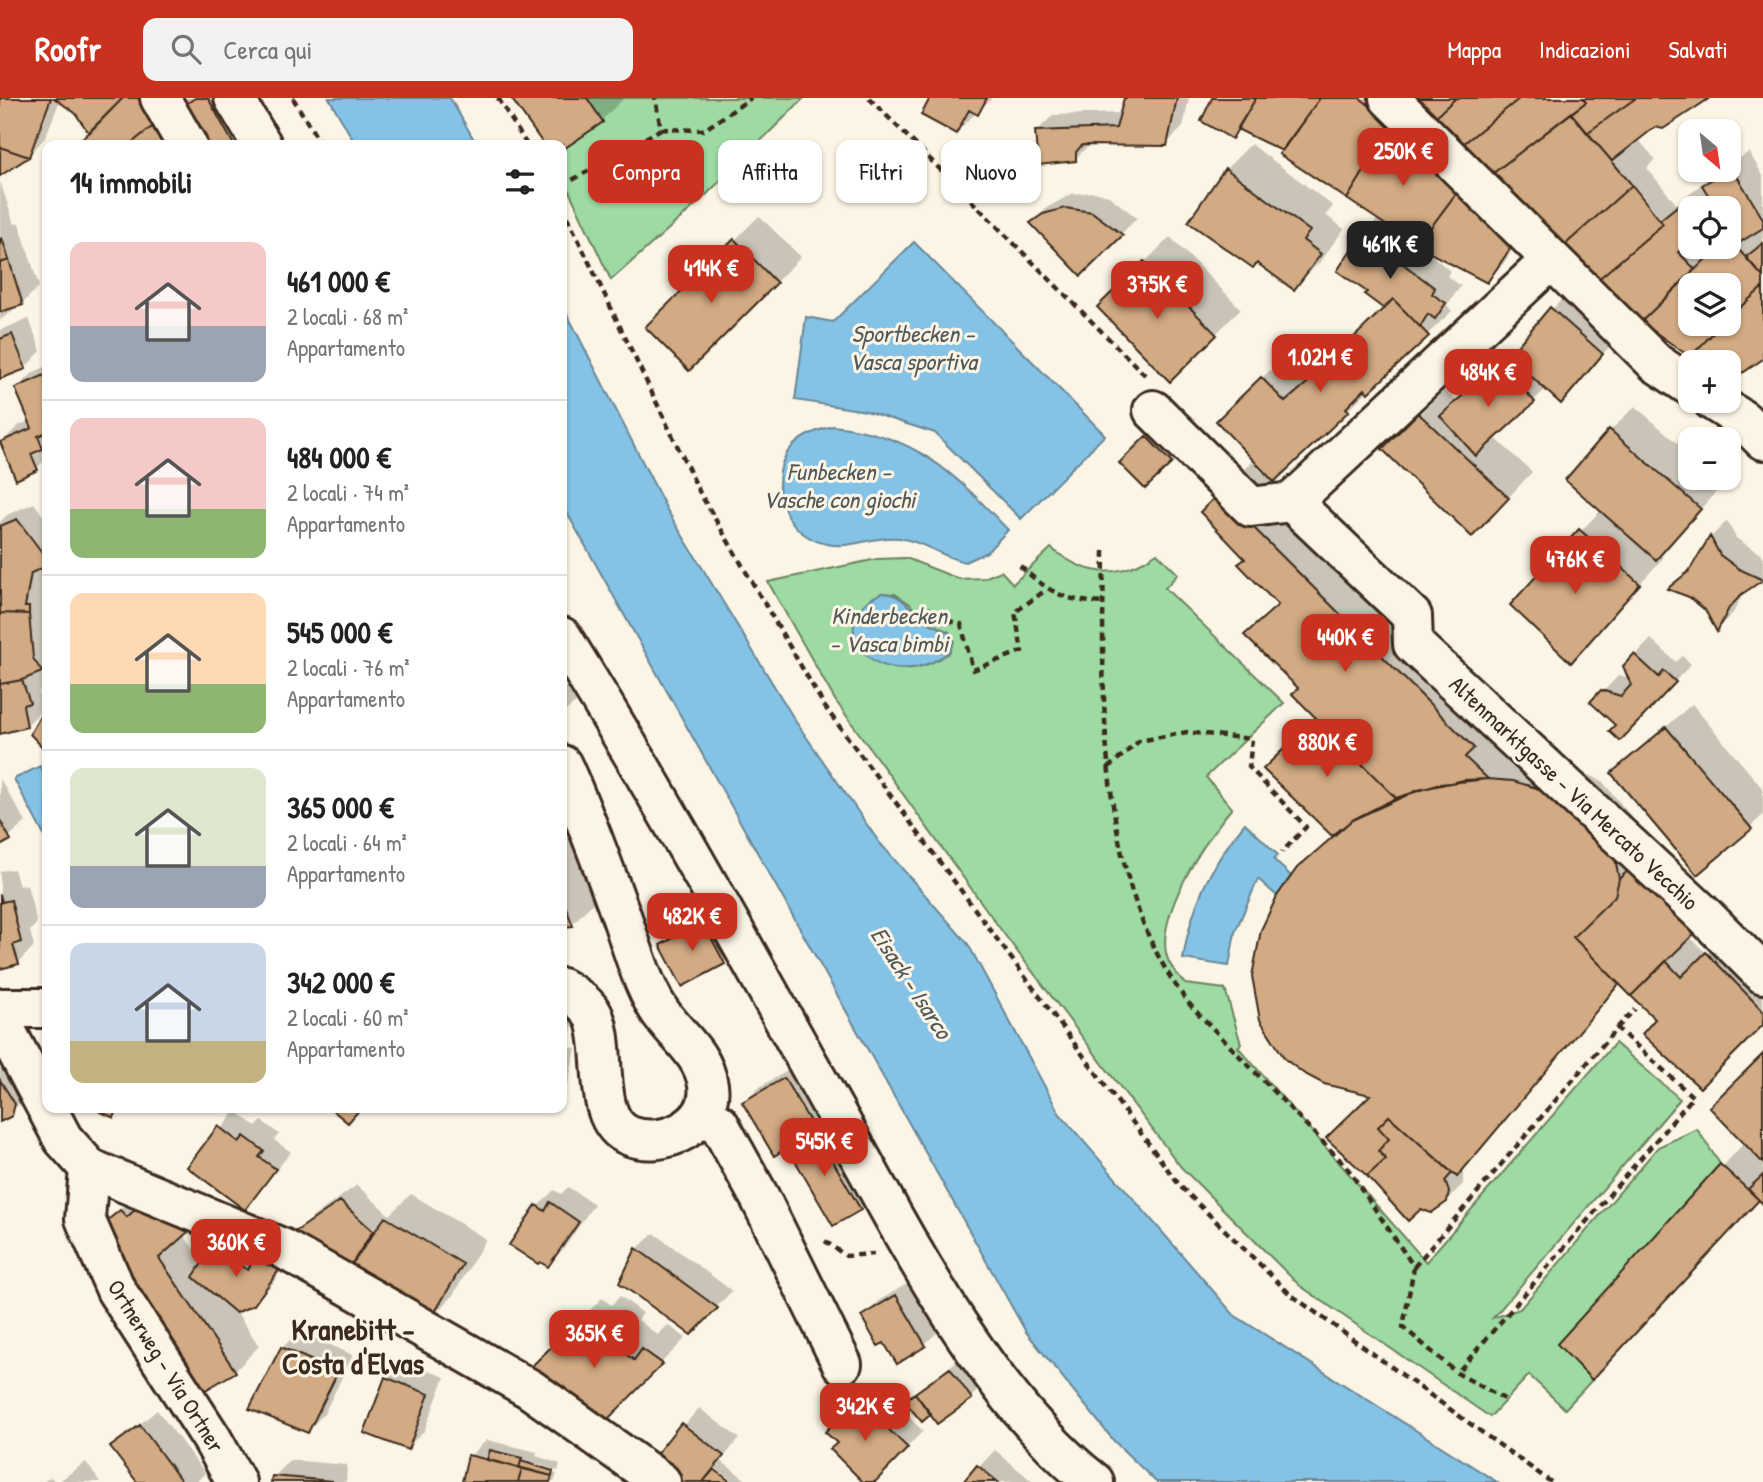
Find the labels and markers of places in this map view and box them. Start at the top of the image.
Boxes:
pin: 250K € [1346,129,1460,188]
pin: 461K € [1333,222,1447,281]
pin: 414K € [654,246,768,305]
pin: 375K € [1100,262,1214,321]
pin: 1.02M € [1255,334,1385,394]
pin: 484K € [1431,350,1545,409]
pin: 476K € [1518,536,1632,596]
pin: 440K € [1288,614,1402,674]
pin: 880K € [1270,720,1384,779]
pin: 482K € [635,894,749,953]
pin: 545K € [767,1118,881,1178]
pin: 360K € [179,1220,293,1279]
pin: 365K € [537,1310,651,1370]
pin: 342K € [808,1384,922,1443]

